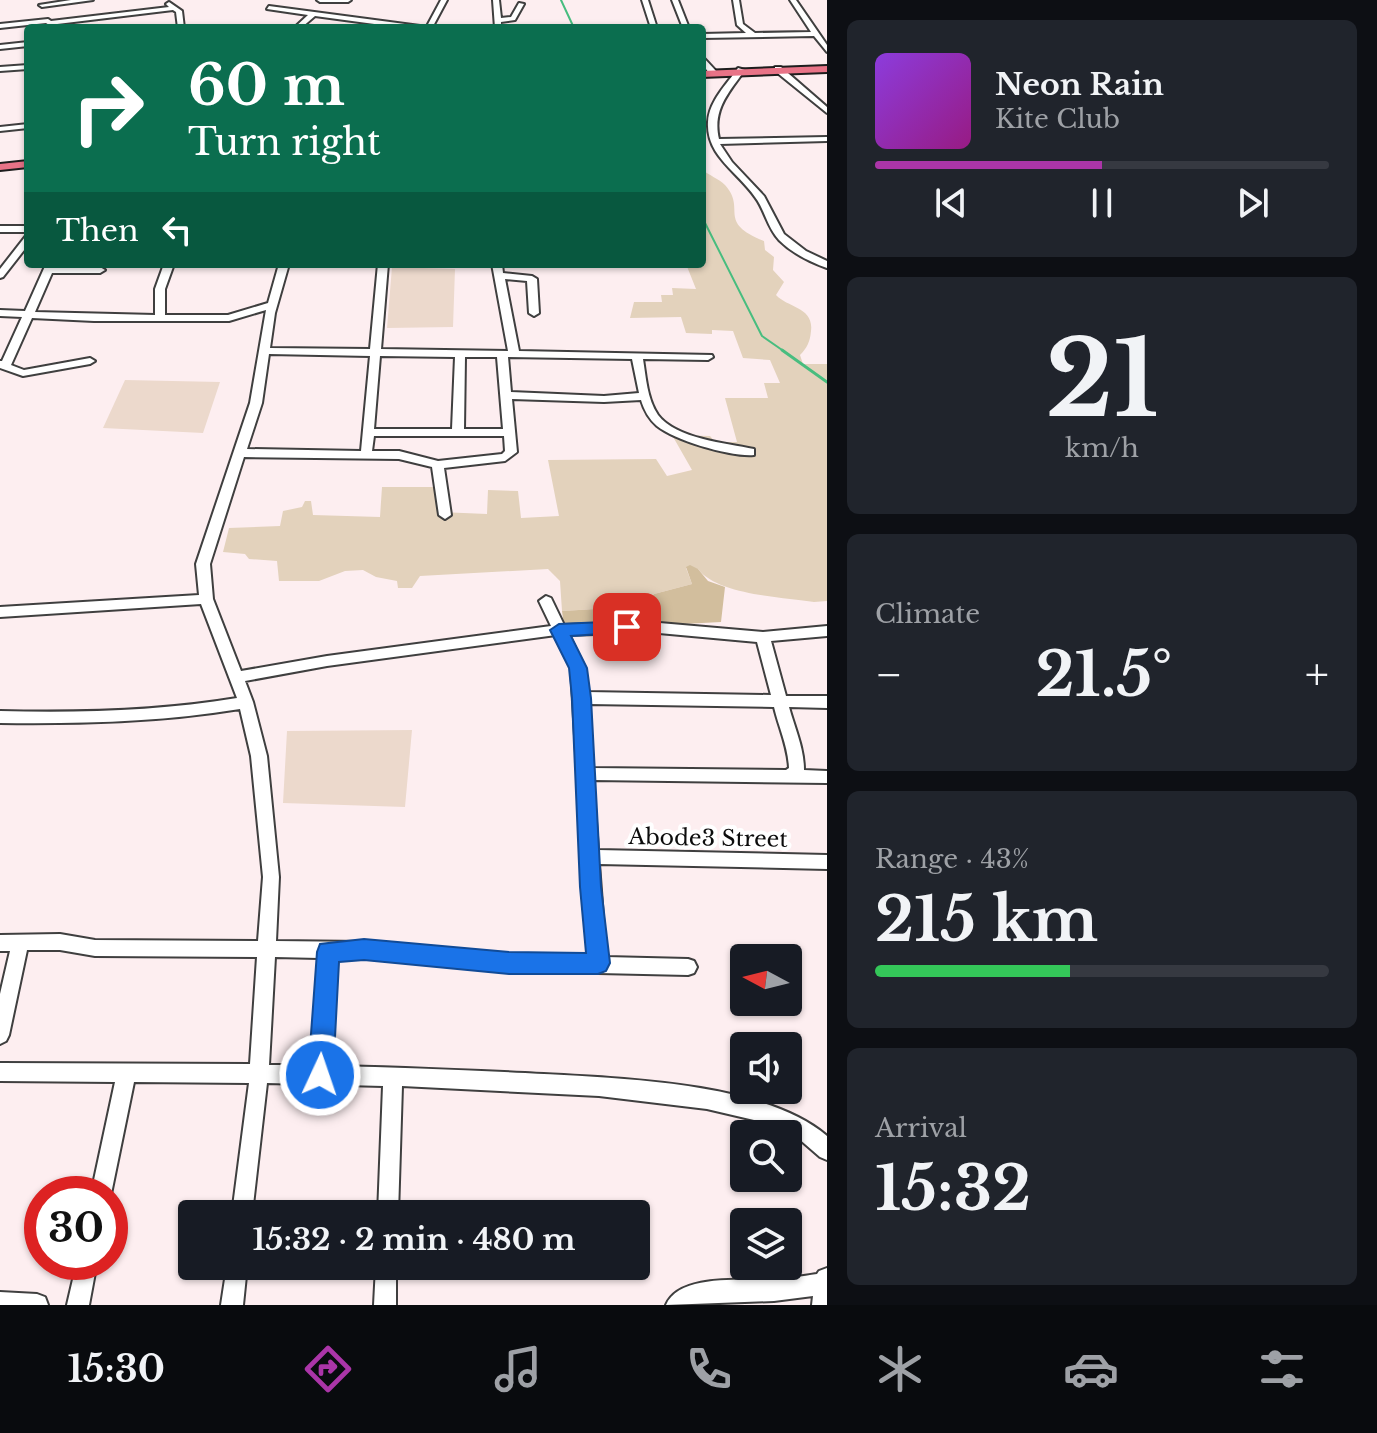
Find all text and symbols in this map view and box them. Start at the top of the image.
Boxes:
text: 60 m [188,51,345,120]
icon: right [56,56,160,160]
text: Neon Rain [995,66,1164,103]
text: Kite Club [995,103,1120,135]
text: Turn right [188,120,381,165]
icon: previous [929,181,973,225]
icon: pause [1080,181,1124,225]
icon: next [1231,181,1275,225]
icon: left [155,208,199,252]
text: Then [56,212,139,249]
text: 21 [1045,315,1159,444]
text: km/h [1065,432,1139,464]
pin [593,593,661,661]
text: Climate [875,598,980,630]
icon: arrive [605,605,649,649]
text: 21.5° [1036,638,1172,712]
text: − [875,647,903,702]
text: + [1305,647,1329,702]
street label: Abode3 Street [627,823,789,853]
text: Range · 43% [875,843,1029,875]
text: 215 km [875,883,1098,957]
north arrow [730,944,802,1016]
map controls [730,944,802,1280]
button: sound [730,1032,802,1104]
position arrow [278,1033,362,1117]
text: Arrival [875,1112,967,1144]
button: search [730,1120,802,1192]
text: 15:32 [875,1152,1031,1226]
speed limit sign: 30 [24,1176,128,1280]
button: layers [730,1208,802,1280]
text: 15:32 · 2 min · 480 m [253,1221,575,1258]
icon: directions [300,1341,356,1397]
icon: music [490,1341,546,1397]
icon: phone [681,1341,737,1397]
icon: climate [872,1341,928,1397]
icon: car [1063,1341,1119,1397]
icon: filters [1254,1341,1310,1397]
text: 15:30 [67,1347,165,1392]

